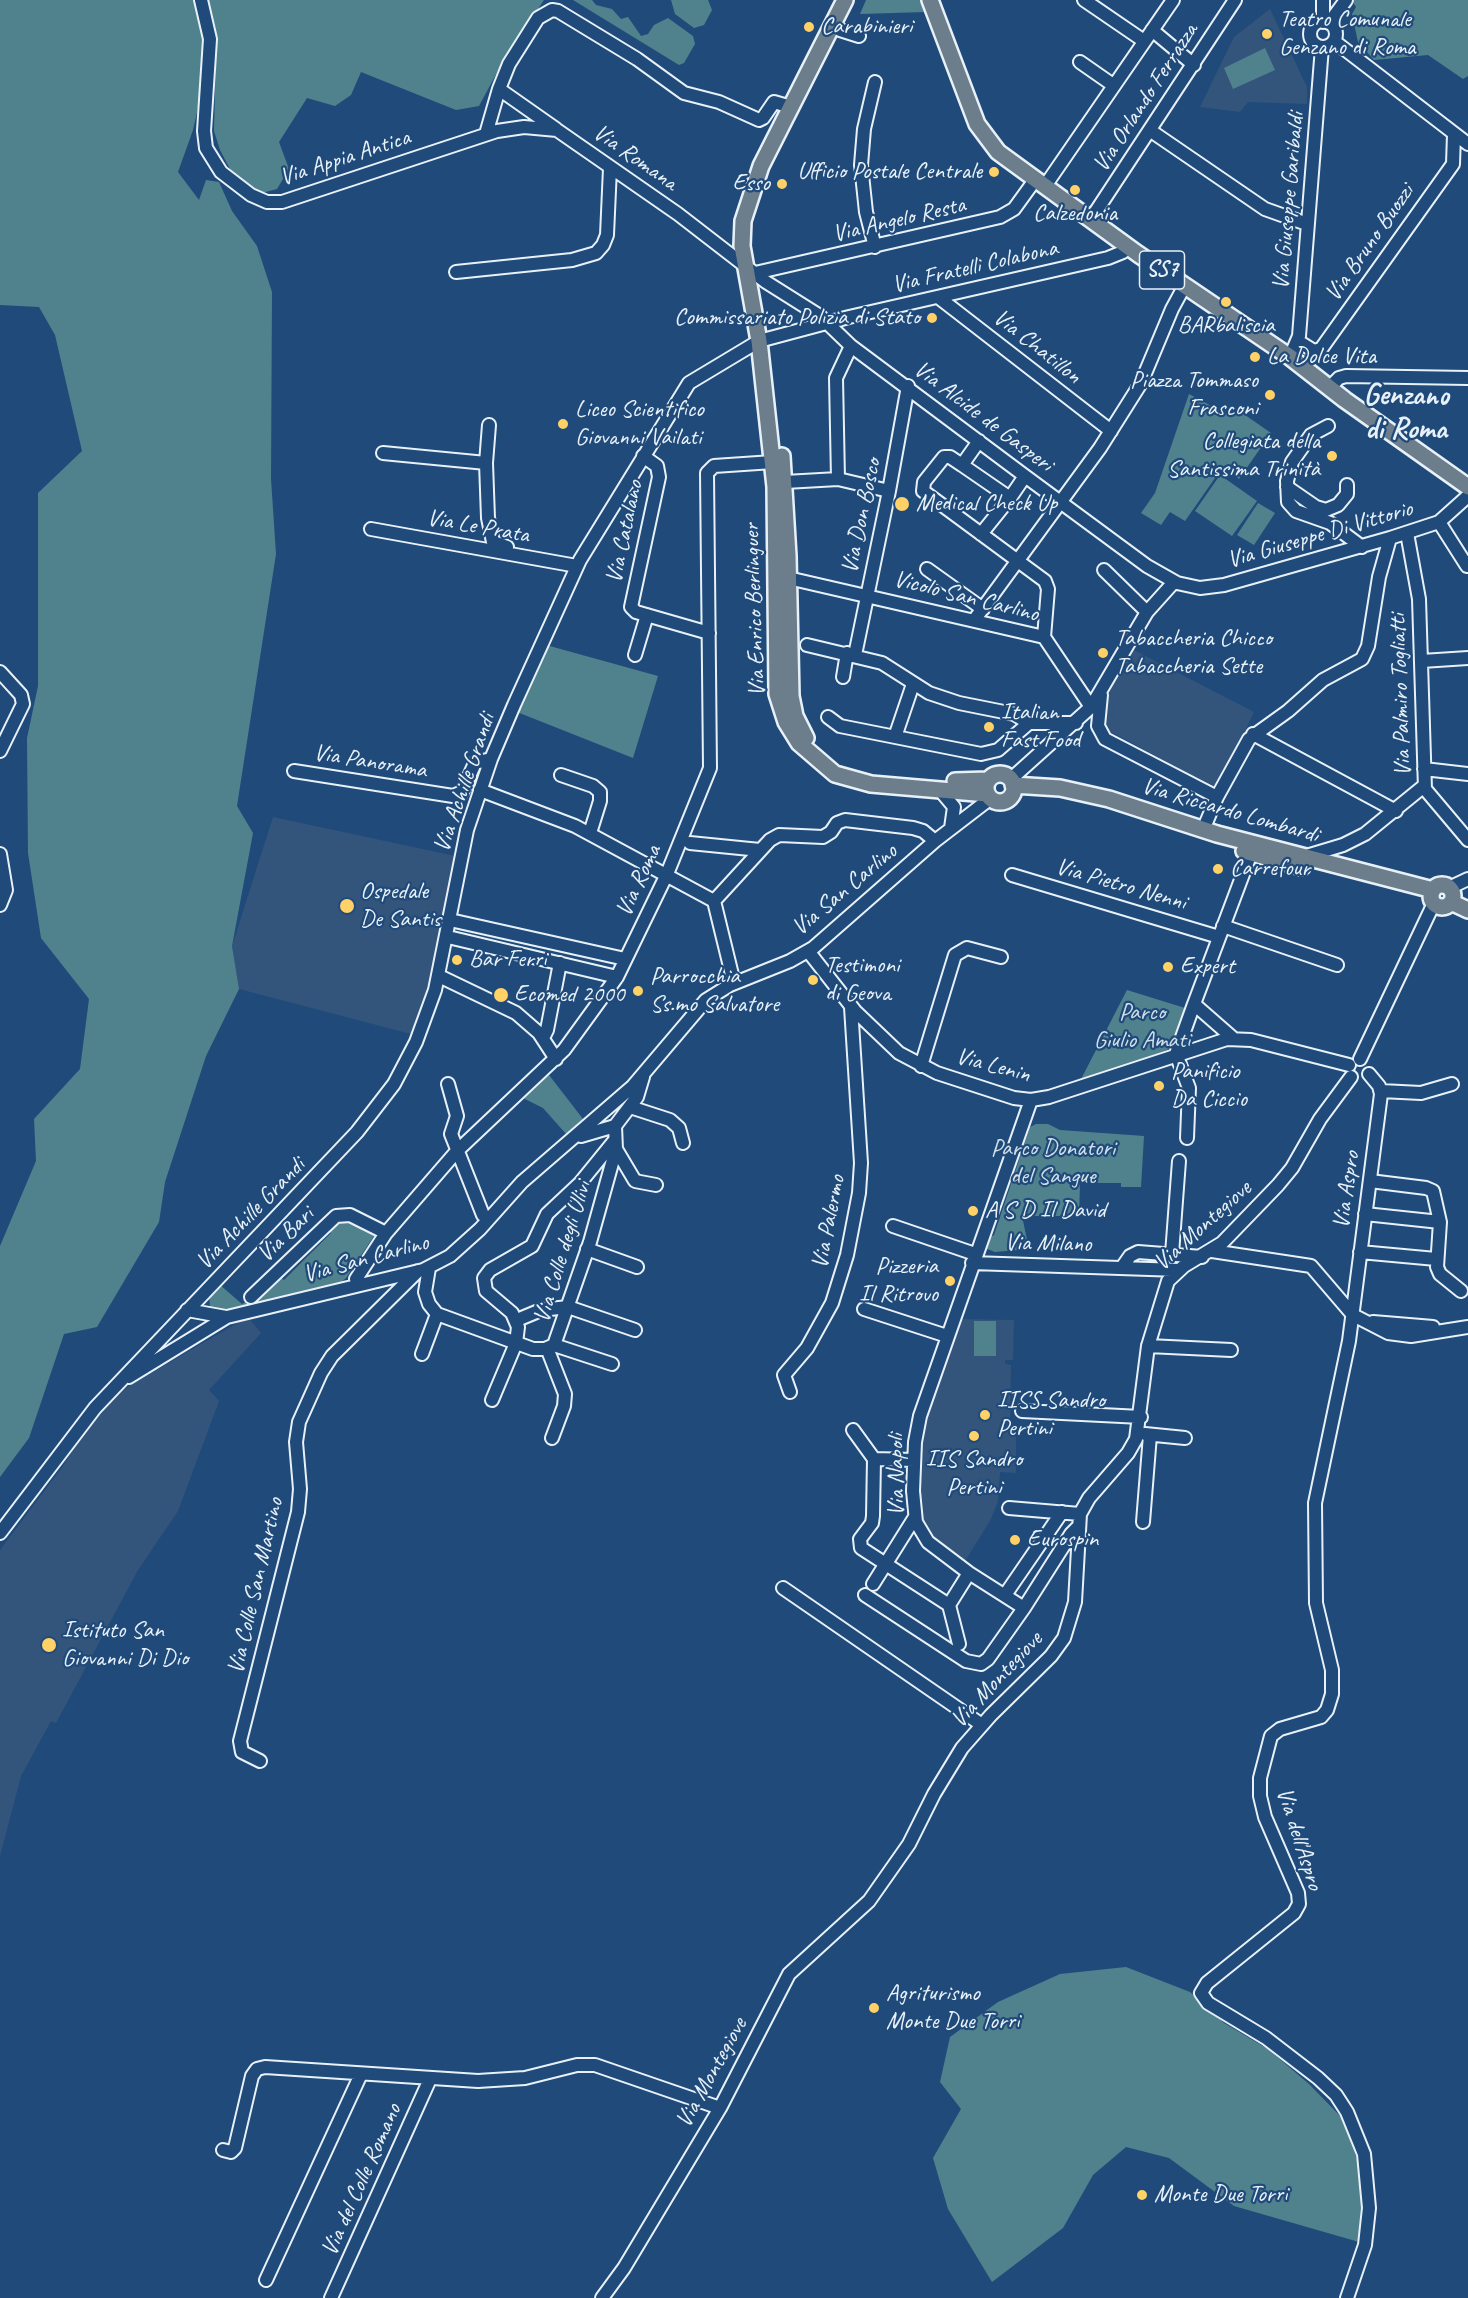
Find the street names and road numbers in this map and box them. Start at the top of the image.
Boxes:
street label: Via Orlando Ferrazza [1087,18,1205,178]
street label: Via Giuseppe Garibaldi [1267,111,1311,291]
street label: Via Romana [587,119,683,197]
street label: Via Appia Antica [276,123,414,193]
street label: Via Bruno Buozzi [1319,179,1421,307]
street label: Via Angelo Resta [830,191,968,249]
street label: Via Fratelli Colabona [889,234,1061,300]
road number: SS7 [1140,251,1184,289]
street label: Via Chatillon [987,304,1087,390]
street label: Via Alcide de Gasperi [908,355,1058,479]
street label: Via Don Bosco [836,456,888,576]
street label: Via Catalano [600,478,650,586]
street label: Via Giuseppe Di Vittorio [1224,495,1416,575]
street label: Via Le Prata [425,504,531,550]
street label: Via Enrico Berlinguer [738,523,772,697]
street label: Vicolo San Carlino [891,565,1041,629]
street label: Via Palmiro Togliatti [1384,613,1418,777]
street label: Via Achille Grandi [428,710,502,856]
street label: Via Panorama [311,739,429,785]
street label: Via Riccardo Lombardi [1138,772,1322,850]
street label: Via San Carlino [787,838,903,942]
street label: Via Roma [610,841,668,921]
street label: Via Pietro Nenni [1052,853,1190,917]
street label: Via Lenin [953,1042,1033,1090]
street label: Via Aspro [1327,1149,1367,1231]
street label: Via Achille Grandi [190,1152,312,1276]
street label: Via Palermo [806,1173,852,1271]
street label: Via Montegiove [1148,1175,1258,1277]
street label: Via Colle degli Ulivi [528,1178,598,1326]
street label: Via Bari [252,1201,320,1269]
street label: Via San Carlino [300,1228,432,1290]
street label: Via Milano [1004,1229,1092,1259]
street label: Via Napoli [883,1434,911,1516]
street label: Via Colle San Martino [222,1495,290,1677]
street label: Via Montegiove [945,1626,1049,1734]
street label: Via dell'Aspro [1269,1784,1329,1894]
street label: Via Montegiove [670,2013,754,2133]
street label: Via del Colle Romano [316,2099,408,2261]

